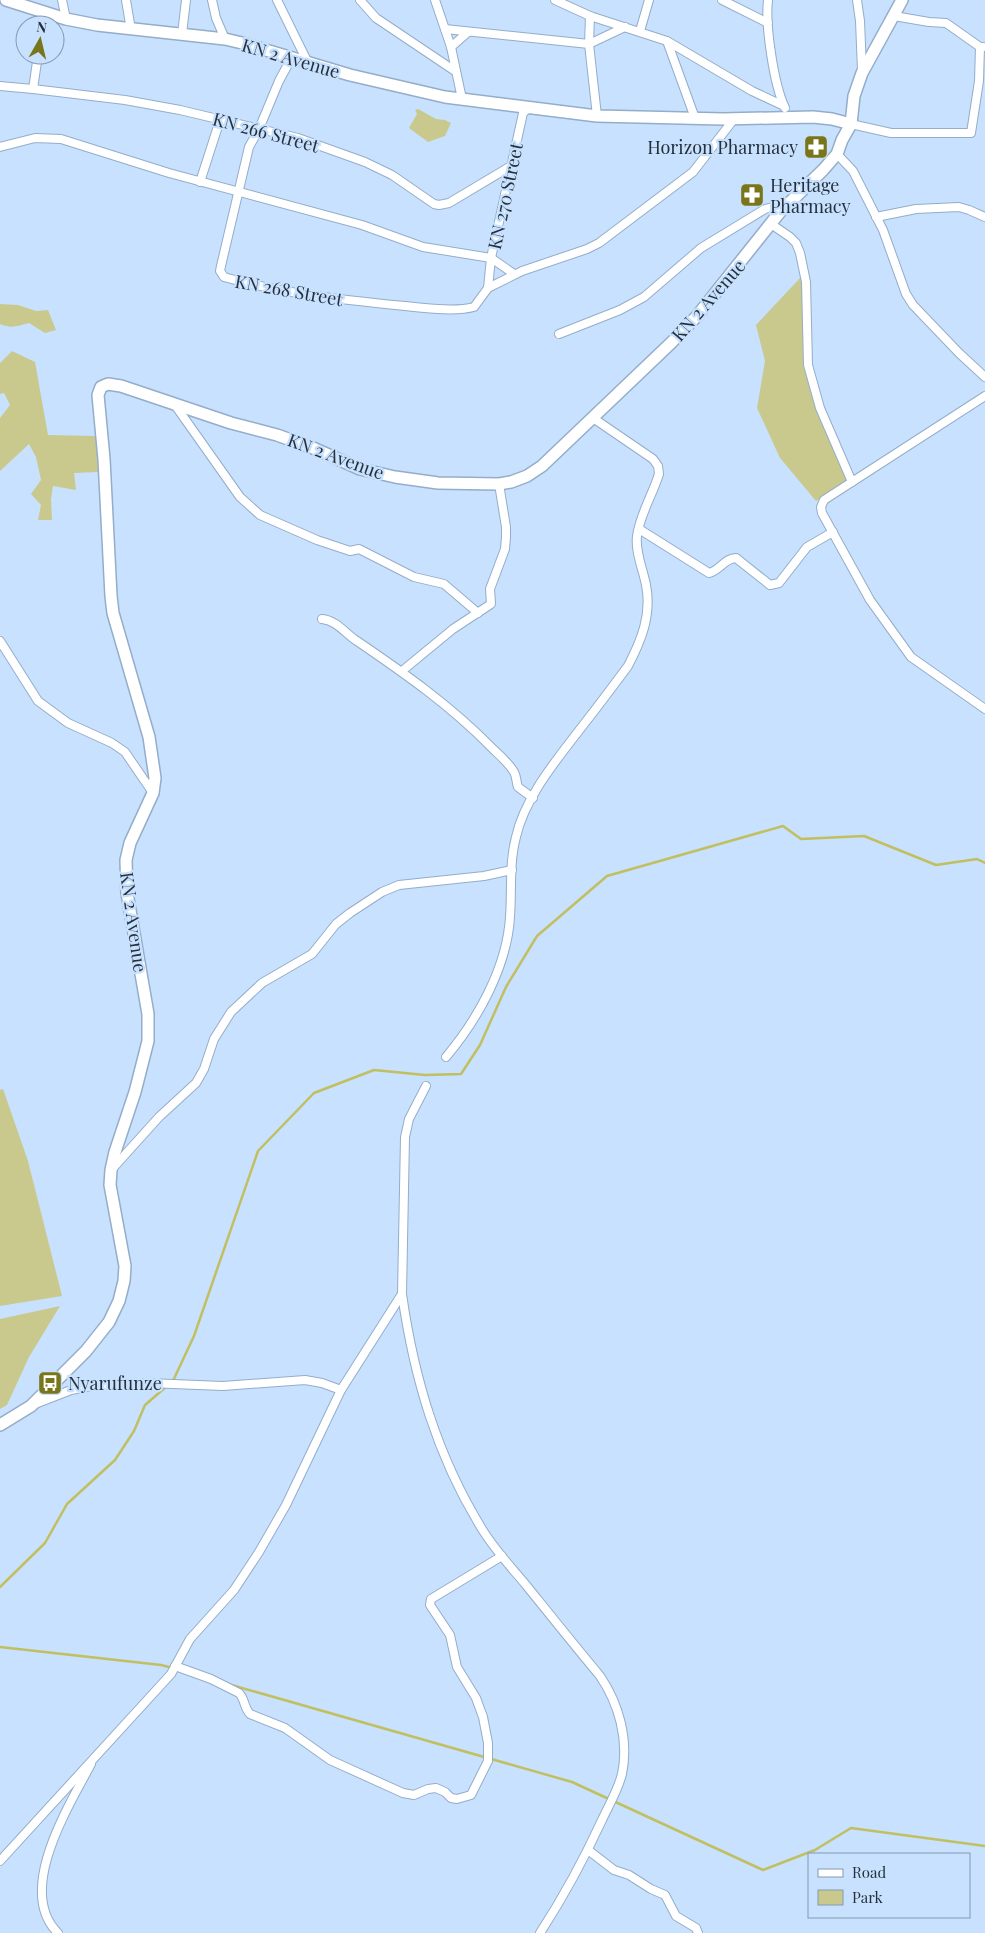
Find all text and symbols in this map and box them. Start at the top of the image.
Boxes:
north arrow [15,15,65,65]
text: N [36,17,48,37]
street label: KN 2 Avenue [239,33,343,83]
street label: KN 266 Street [210,106,322,158]
pharmacy icon: Horizon Pharmacy [803,134,829,160]
place label: Horizon Pharmacy [647,135,798,159]
street label: KN 270 Street [482,140,528,252]
place label: Heritage Pharmacy [770,173,851,218]
pharmacy icon: Heritage Pharmacy [739,182,765,208]
street label: KN 2 Avenue [666,254,750,346]
street label: KN 268 Street [233,269,345,311]
street label: KN 2 Avenue [285,427,387,485]
street label: KN 2 Avenue [115,870,153,974]
bus stop icon: Nyarufunze [37,1370,63,1396]
place label: Nyarufunze [68,1371,162,1395]
legend [808,1853,970,1918]
text: Road [852,1862,886,1882]
text: Park [852,1887,884,1907]

